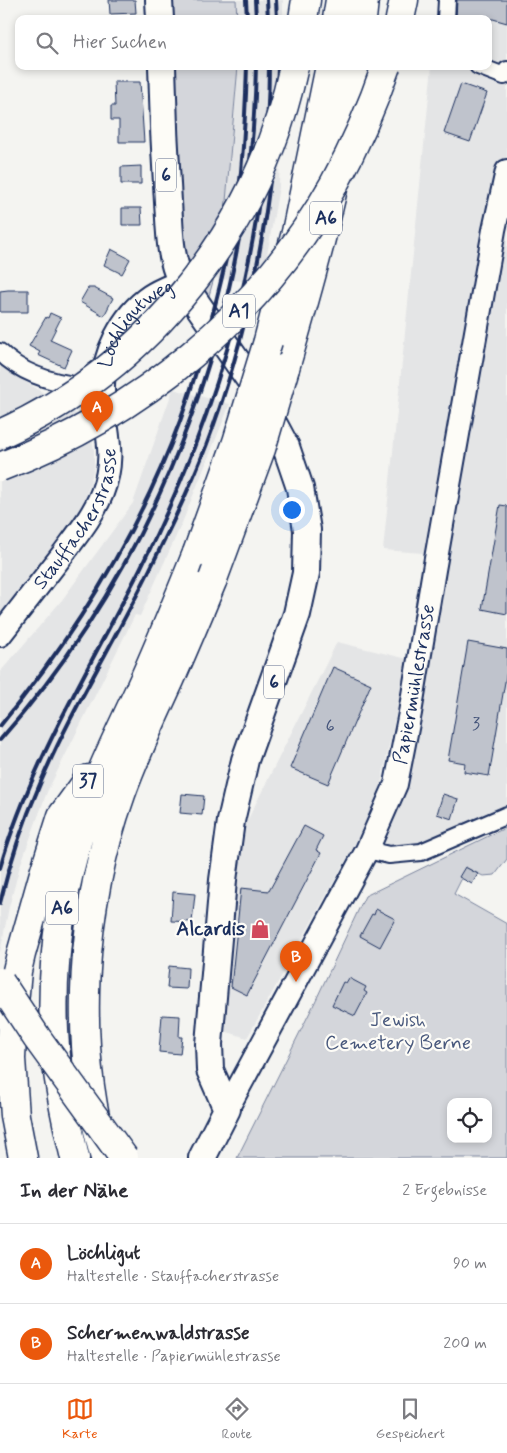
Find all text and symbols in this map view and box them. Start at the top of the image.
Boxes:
search box [15,15,492,70]
icon: search [33,29,61,57]
text: Hier suchen [73,30,167,55]
road number: 6 [156,158,176,192]
road number: A6 [310,202,342,234]
street label: Löchligutweg [92,273,177,370]
road number: A1 [223,294,255,328]
pin: A [81,391,113,432]
street label: Stauffacherstrasse [27,448,123,595]
your location [279,497,305,523]
street label: Papiermühlestrasse [387,602,442,767]
road number: 6 [264,666,284,699]
house number: 3 [472,712,480,736]
house number: 6 [325,714,335,738]
road number: 37 [73,764,103,798]
road number: A6 [46,891,78,924]
place label: Alcardis [176,916,245,943]
shop icon: Alcardis [249,918,271,940]
pin: B [280,941,312,982]
park label: Jewish Cemetery Berne [325,1007,471,1057]
map controls [447,1098,492,1143]
button: locate [447,1098,492,1143]
text: In der Nähe [20,1177,128,1205]
text: 2 Ergebnisse [402,1180,487,1201]
text: Löchligut [67,1241,140,1266]
text: A [31,1253,41,1274]
text: 90 m [453,1253,487,1274]
text: Haltestelle · Stauffacherstrasse [67,1266,279,1287]
text: Schermenwaldstrasse [67,1321,250,1346]
text: B [31,1333,41,1354]
text: 200 m [443,1333,487,1354]
text: Haltestelle · Papiermühlestrasse [67,1346,281,1367]
tab: Karte [62,1395,98,1443]
tab: Route [221,1395,252,1443]
tab: Gespeichert [376,1395,445,1443]

